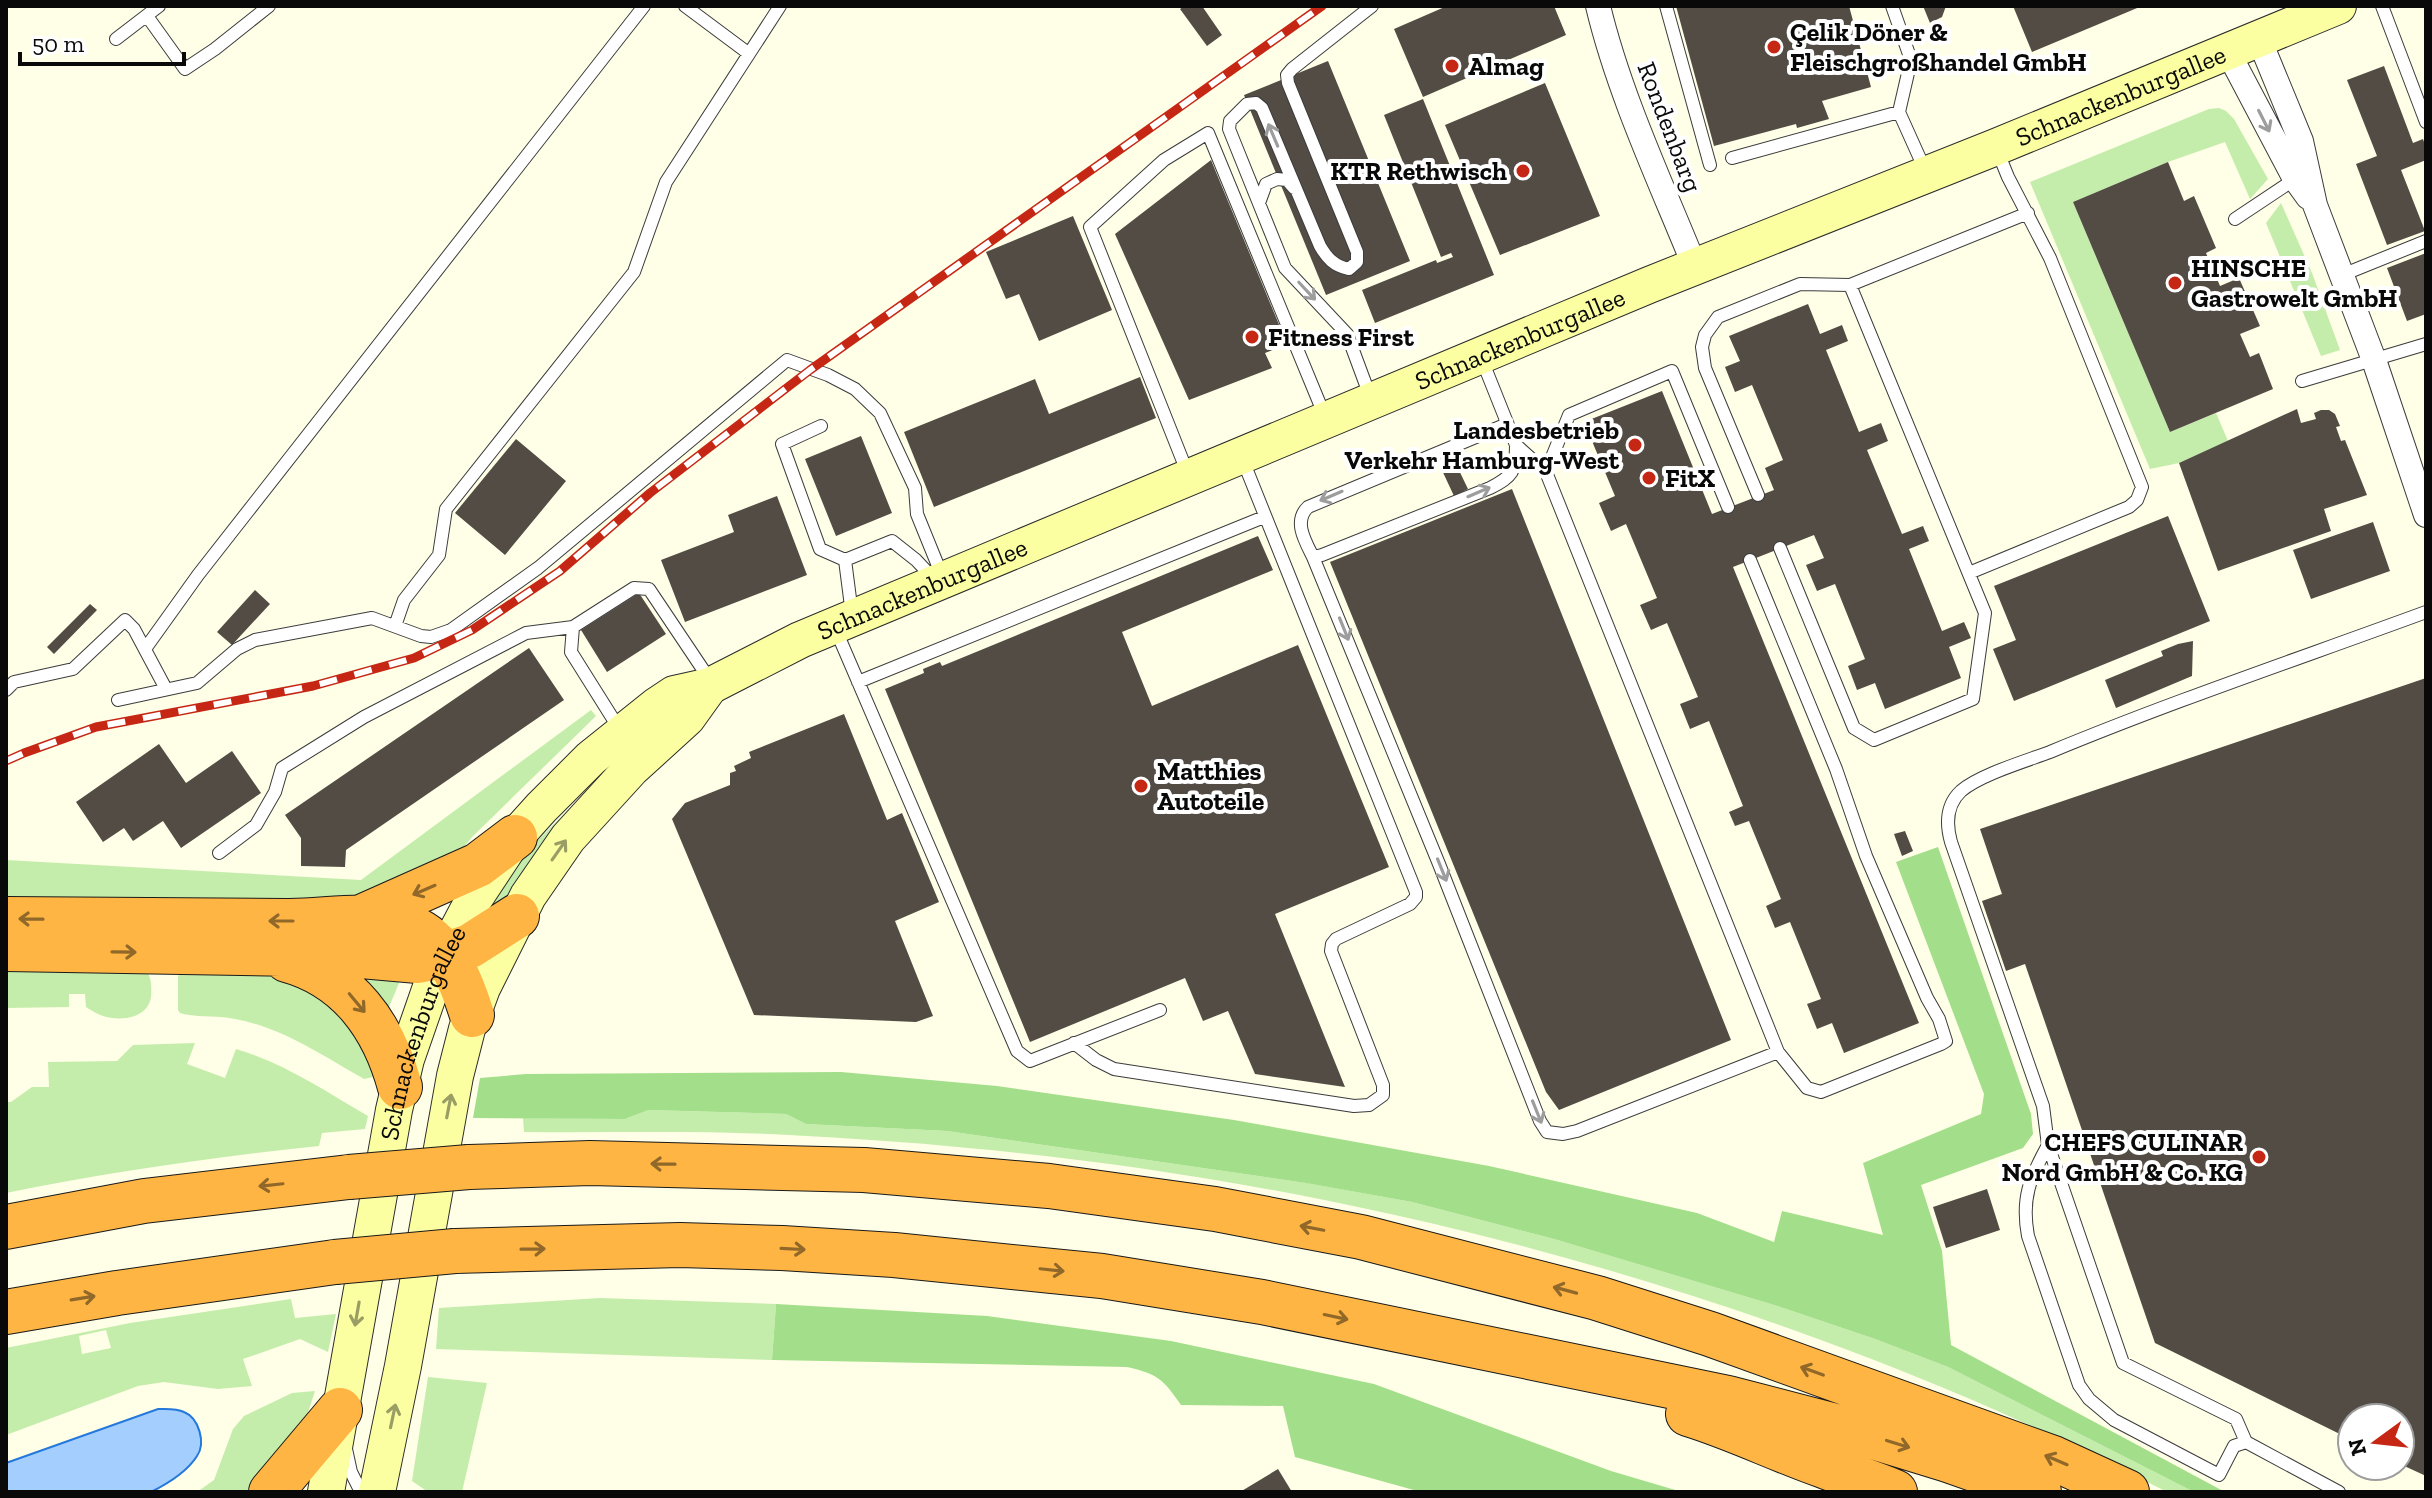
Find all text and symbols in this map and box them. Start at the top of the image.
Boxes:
scale bar [20,16,184,66]
place label: Çelik Döner & Fleischgroßhandel GmbH [1790,16,2087,78]
text: 50 m [32,29,85,58]
marker: Çelik Döner & Fleischgroßhandel GmbH [1765,38,1783,56]
street label: Schnackenburgallee [2011,38,2231,153]
place label: Almag [1468,50,1544,82]
marker: Almag [1443,57,1461,75]
street label: Rondenbarg [1631,57,1709,197]
one-way arrow [2257,108,2273,132]
one-way arrow [1265,123,1280,148]
place label: KTR Rethwisch [1330,155,1507,187]
marker: KTR Rethwisch [1514,162,1532,180]
place label: HINSCHE Gastrowelt GmbH [2191,252,2398,314]
marker: HINSCHE Gastrowelt GmbH [2166,274,2184,292]
one-way arrow [1298,281,1317,301]
street label: Schnackenburgallee [1410,281,1630,397]
place label: Fitness First [1268,321,1414,353]
marker: Fitness First [1243,328,1261,346]
place label: Landesbetrieb Verkehr Hamburg-West [1345,414,1620,476]
marker: Landesbetrieb Verkehr Hamburg-West [1626,436,1644,454]
place label: FitX [1665,462,1716,494]
marker: FitX [1640,469,1658,487]
one-way arrow [1466,484,1491,499]
one-way arrow [1319,490,1344,505]
street label: Schnackenburgallee [812,531,1032,647]
one-way arrow [1338,616,1353,641]
place label: Matthies Autoteile [1157,755,1265,817]
marker: Matthies Autoteile [1132,777,1150,795]
one-way arrow [551,840,567,862]
one-way arrow [1435,857,1450,882]
one-way arrow [412,883,437,898]
one-way arrow [18,911,45,927]
one-way arrow [268,913,295,929]
street label: Schnackenburgallee [373,920,473,1143]
one-way arrow [110,944,137,959]
one-way arrow [348,992,365,1013]
one-way arrow [443,1094,458,1119]
one-way arrow [1531,1099,1545,1124]
place label: CHEFS CULINAR Nord GmbH & Co. KG [2001,1126,2243,1188]
marker: CHEFS CULINAR Nord GmbH & Co. KG [2250,1148,2268,1166]
one-way arrow [650,1157,677,1172]
one-way arrow [259,1177,285,1192]
one-way arrow [1300,1219,1326,1234]
one-way arrow [519,1241,546,1257]
one-way arrow [779,1242,806,1257]
one-way arrow [1038,1263,1065,1278]
one-way arrow [1552,1281,1578,1296]
one-way arrow [70,1290,95,1305]
one-way arrow [349,1301,364,1326]
one-way arrow [1323,1311,1348,1326]
one-way arrow [1800,1363,1824,1377]
north arrow [2336,1402,2416,1482]
one-way arrow [386,1403,401,1429]
text: N [2342,1435,2372,1459]
one-way arrow [1885,1437,1911,1452]
one-way arrow [2044,1451,2069,1466]

